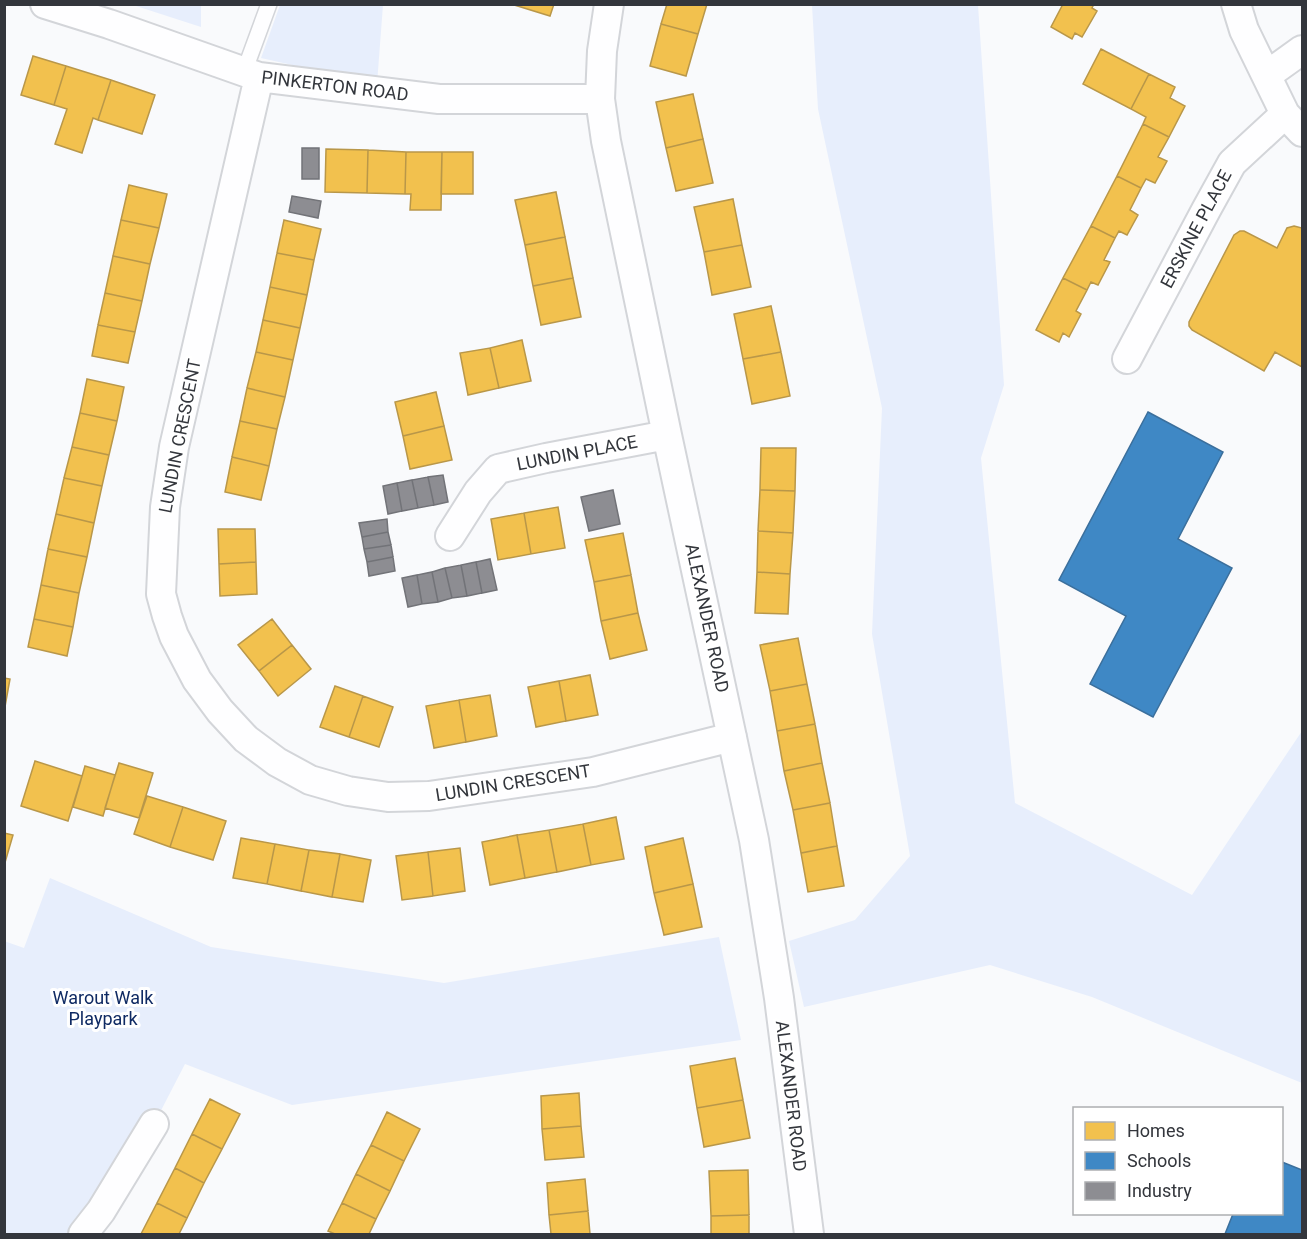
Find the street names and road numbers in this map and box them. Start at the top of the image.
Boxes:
street label: PINKERTON ROAD [260,66,410,105]
street label: ERSKINE PLACE [1156,166,1235,291]
street label: LUNDIN CRESCENT [154,357,205,515]
street label: LUNDIN PLACE [515,431,639,475]
street label: ALEXANDER ROAD [681,541,734,694]
street label: LUNDIN CRESCENT [434,760,592,805]
street label: ALEXANDER ROAD [772,1019,811,1173]

